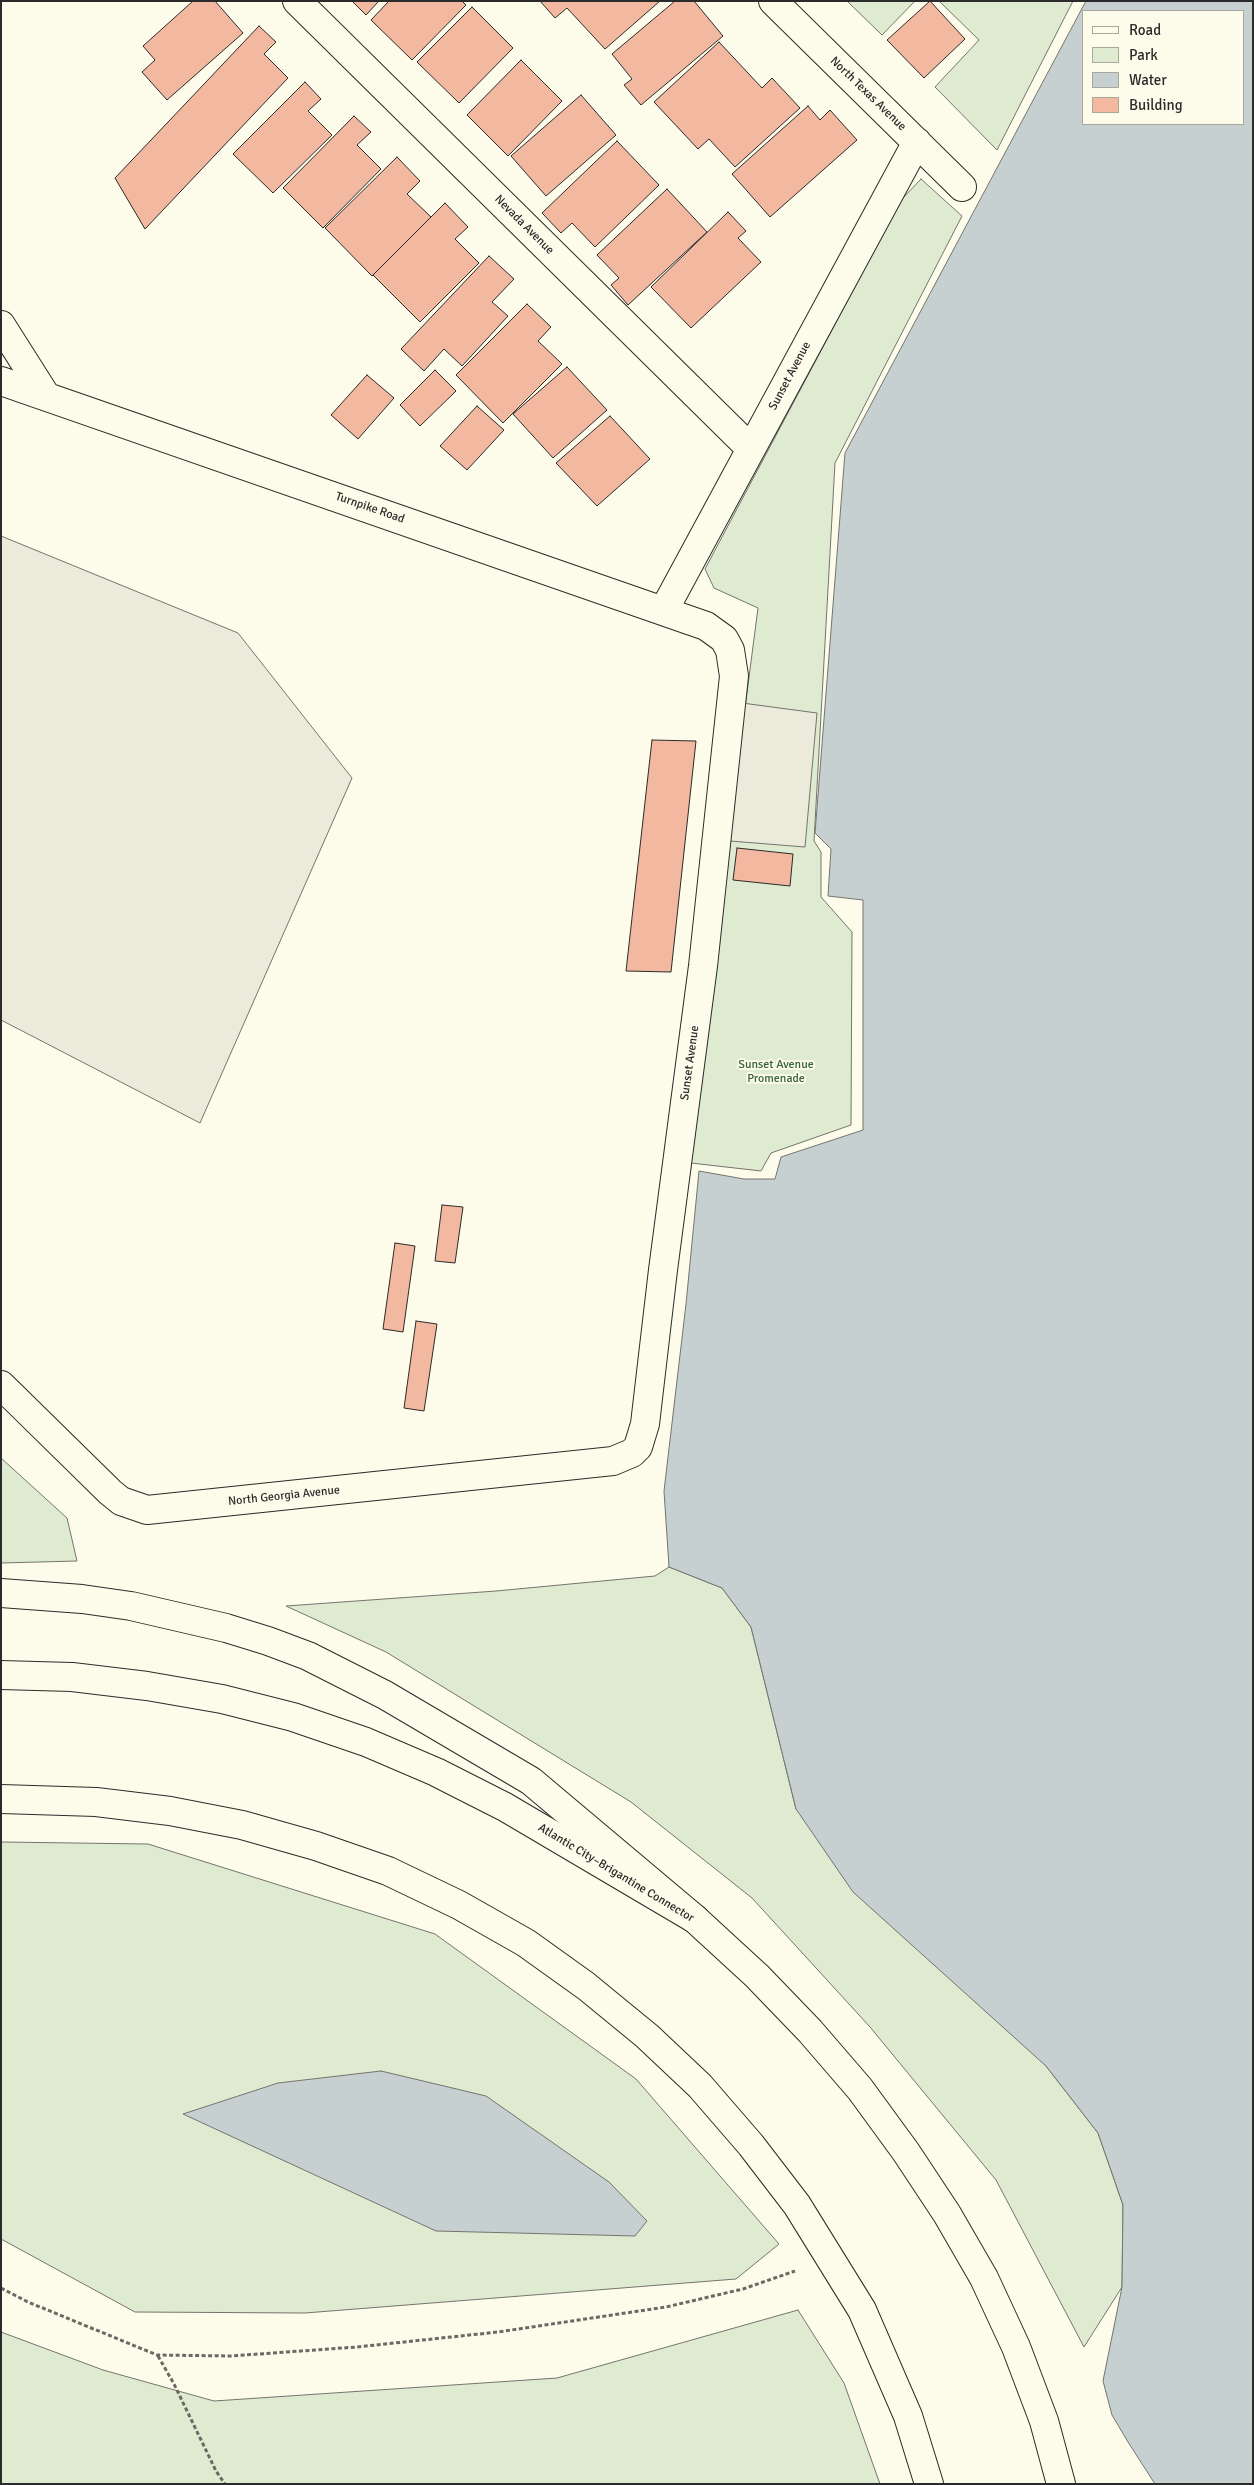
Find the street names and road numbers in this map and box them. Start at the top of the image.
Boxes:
street label: North Texas Avenue [827,54,909,134]
street label: Nevada Avenue [491,192,557,258]
street label: Sunset Avenue [766,339,814,413]
street label: Turnpike Road [334,489,406,527]
street label: Sunset Avenue [678,1025,702,1101]
street label: North Georgia Avenue [227,1483,341,1509]
street label: Atlantic City–Brigantine Connector [535,1821,697,1925]

